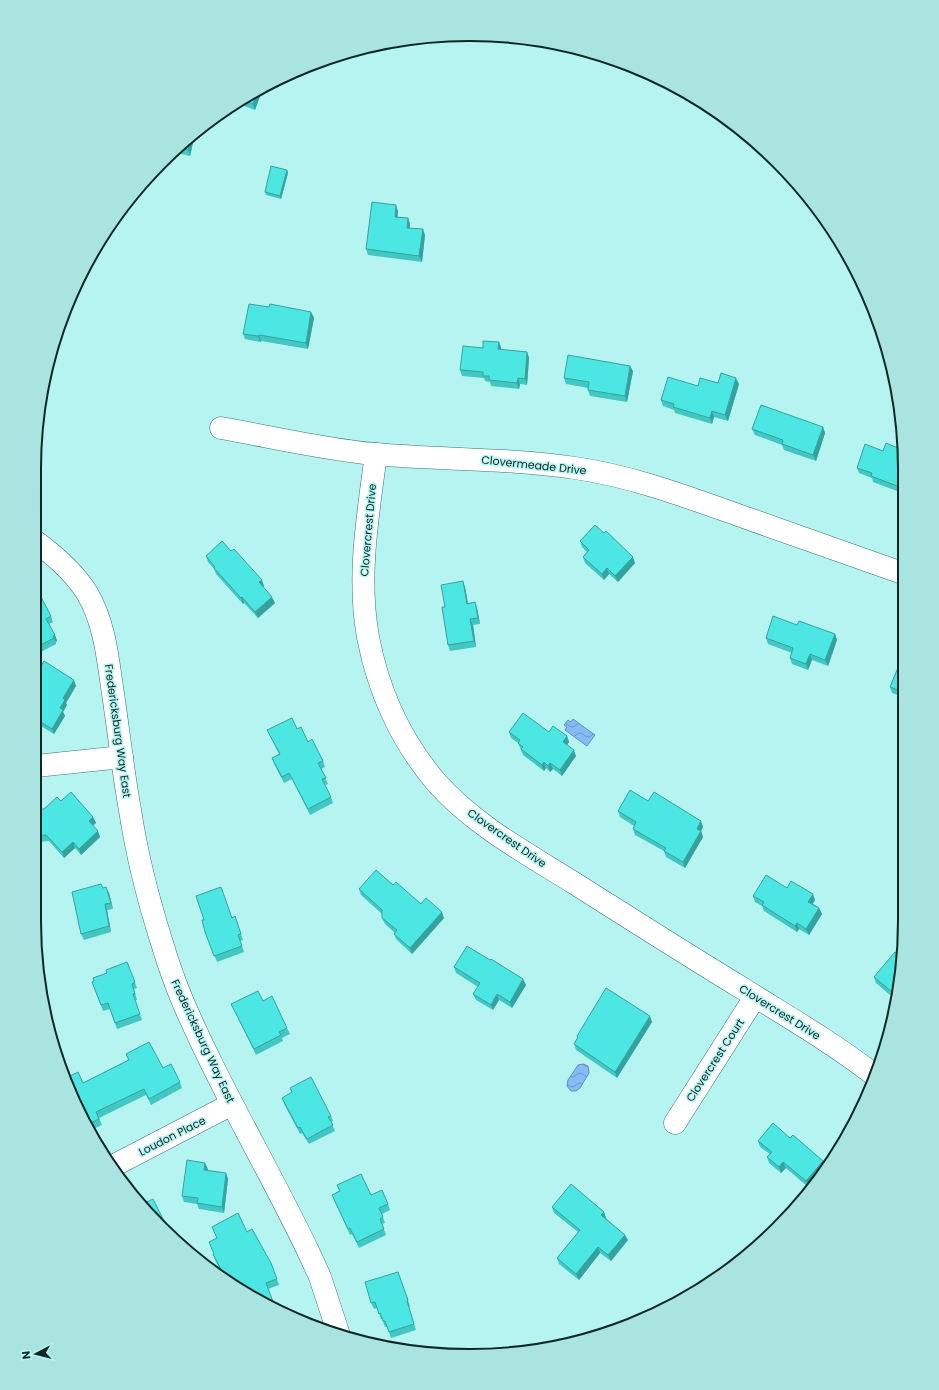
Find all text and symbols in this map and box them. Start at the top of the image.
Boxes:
street label: Clovermeade Drive [481,452,588,478]
street label: Clovercrest Drive [356,483,380,577]
street label: Fredericksburg Way East [101,663,135,799]
street label: Clovercrest Drive [464,805,550,871]
street label: Fredericksburg Way East [167,977,239,1105]
street label: Clovercrest Drive [736,981,824,1044]
street label: Clovercrest Court [682,1015,748,1105]
street label: Loudon Place [136,1112,208,1160]
north arrow [16,1334,56,1374]
text: N [18,1350,35,1360]

